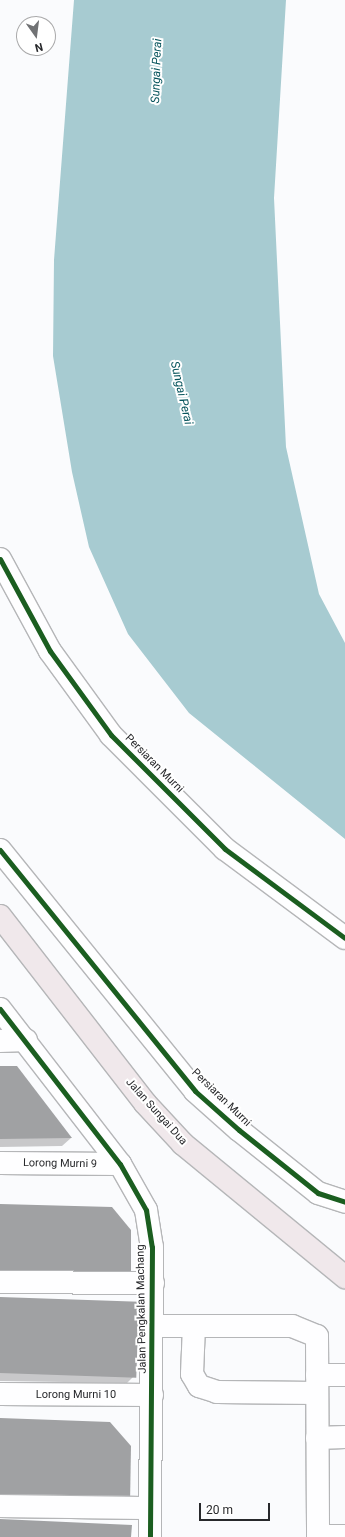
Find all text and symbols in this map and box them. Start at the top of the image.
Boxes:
north arrow [16,16,56,56]
water label: Sungai Perai [149,38,165,104]
text: N [33,40,44,54]
water label: Sungai Perai [167,360,195,426]
street label: Persiaran Murni [122,732,186,796]
street label: Persiaran Murni [189,1066,253,1130]
street label: Jalan Sungai Dua [123,1076,189,1148]
street label: Lorong Murni 9 [23,1157,97,1171]
street label: Jalan Pengkalan Machang [134,1244,150,1374]
street label: Lorong Murni 10 [36,1388,116,1402]
scale bar [201,1495,272,1521]
text: 20 m [206,1503,233,1517]

